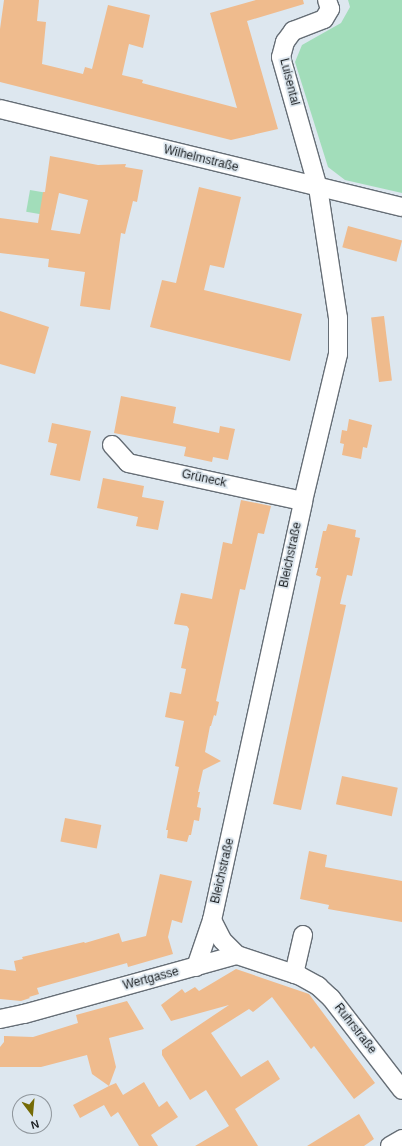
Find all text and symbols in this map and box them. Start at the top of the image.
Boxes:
street label: Luisental [276,57,302,107]
street label: Wilhelmstraße [162,143,240,175]
street label: Grüneck [180,467,228,491]
street label: Bleichstraße [277,521,305,589]
street label: Bleichstraße [208,837,238,905]
street label: Wertgasse [122,965,180,993]
street label: Ruhrstraße [331,1001,379,1057]
north arrow [12,1094,52,1134]
text: N [30,1118,41,1131]

